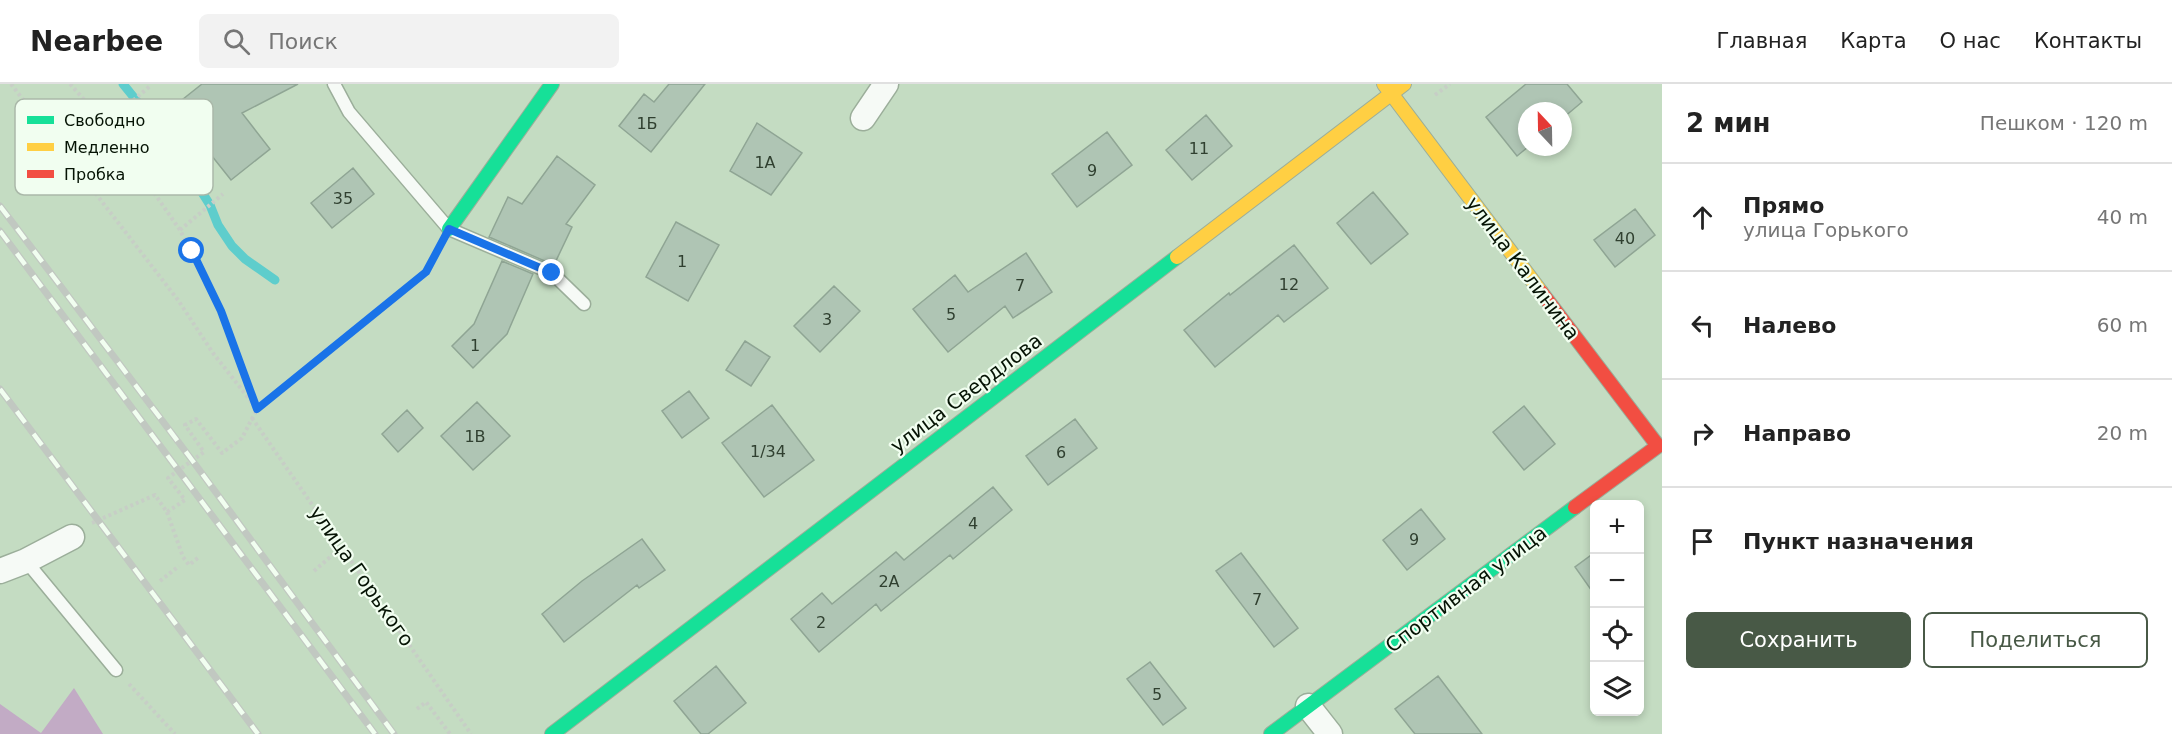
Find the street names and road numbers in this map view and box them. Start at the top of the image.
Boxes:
street label: улица Калинина [1461,191,1585,345]
street label: улица Свердлова [886,328,1046,458]
street label: улица Горького [305,501,419,651]
street label: Спортивная улица [1381,521,1551,657]

